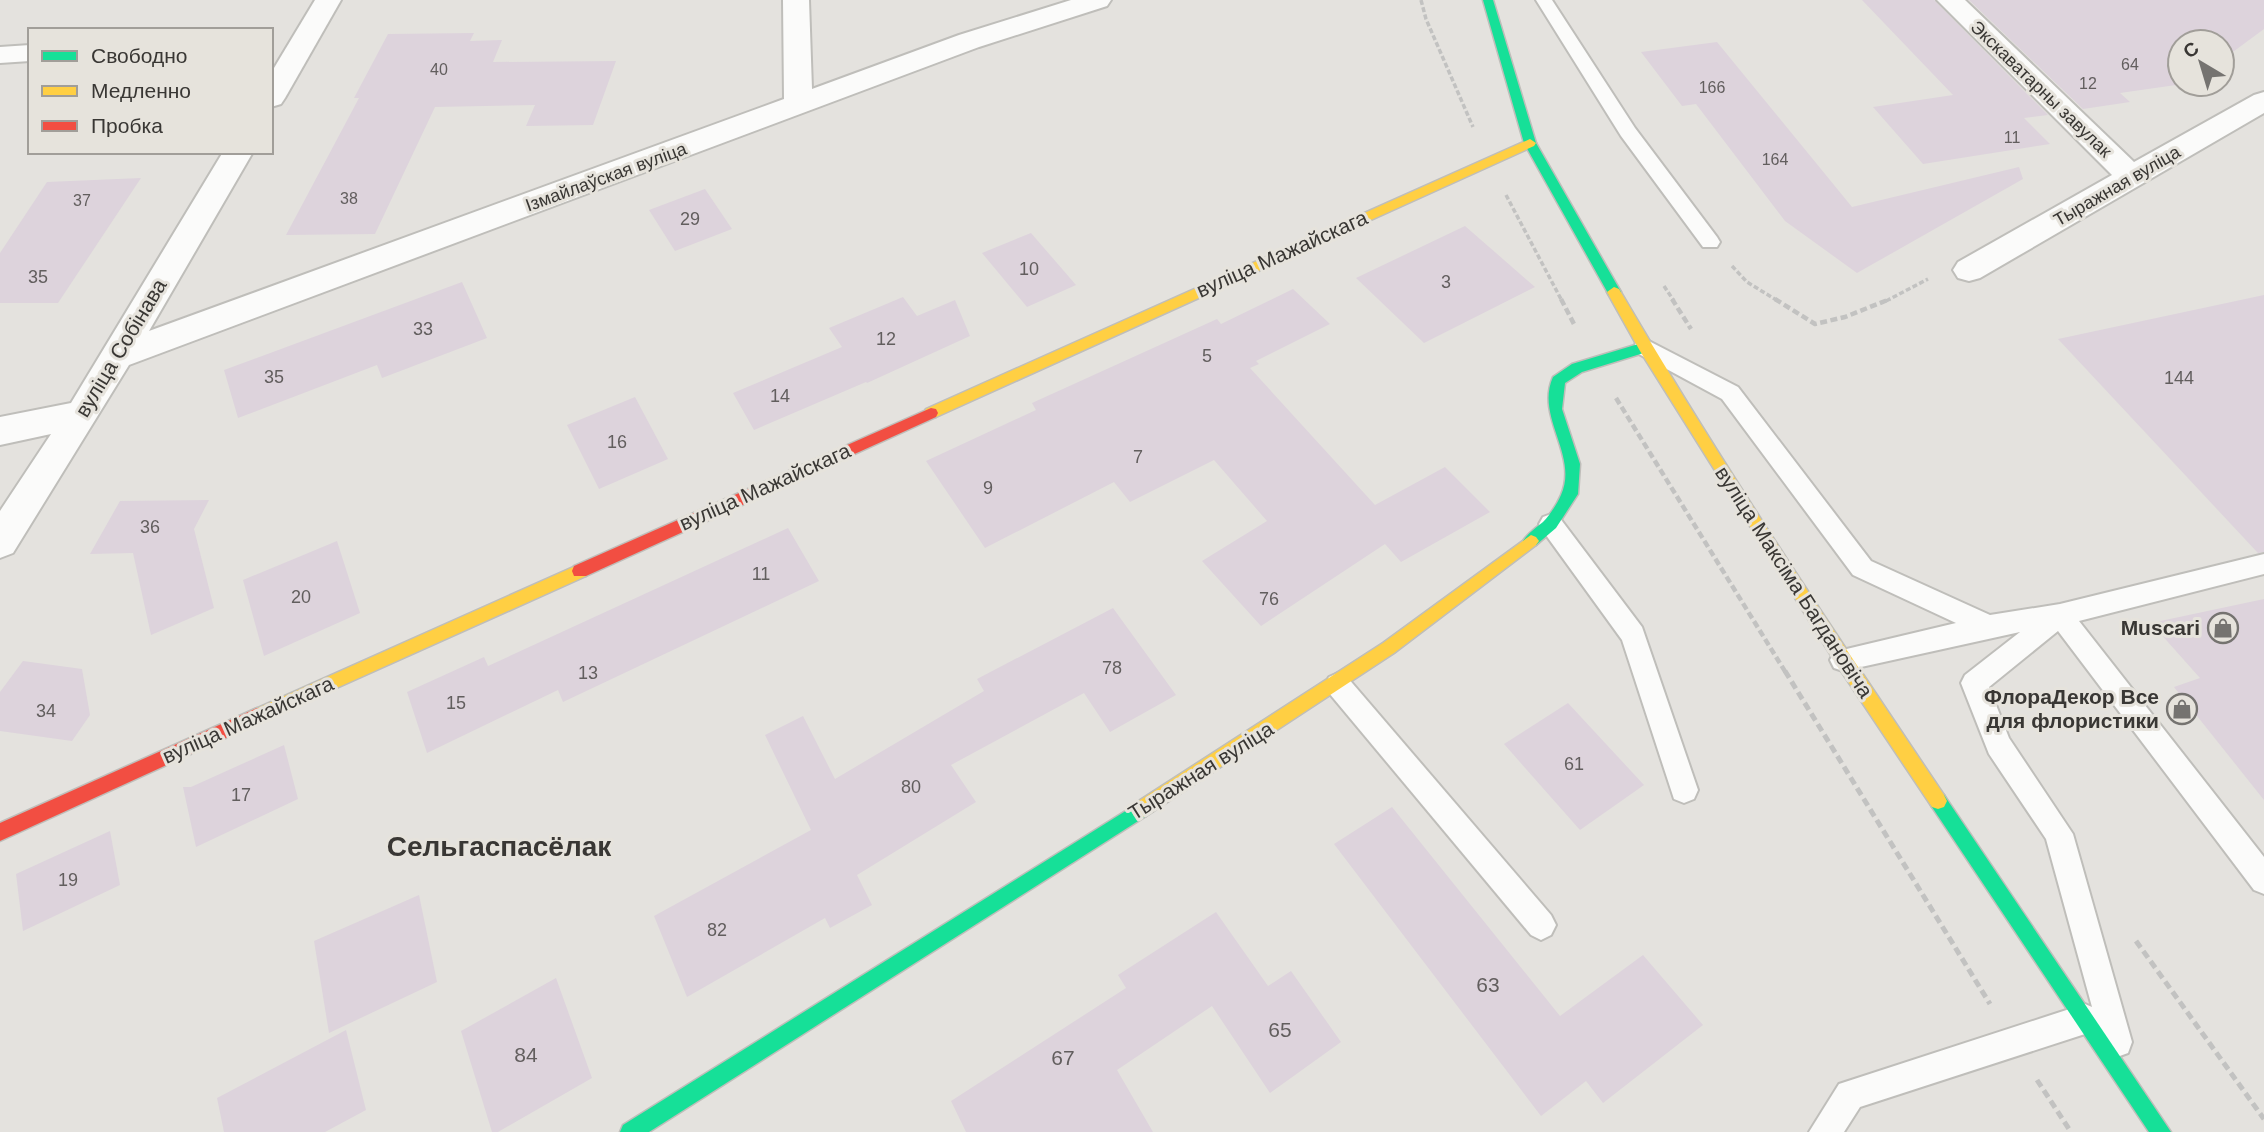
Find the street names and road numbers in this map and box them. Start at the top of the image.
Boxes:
street label: Экскаватарны завулак [1967,17,2116,161]
street label: Ізмайлаўская вуліца [523,138,690,215]
street label: Тыражная вуліца [2050,141,2185,230]
street label: вуліца Мажайскага [1193,205,1371,302]
street label: вуліца Собінава [70,274,171,421]
street label: вуліца Мажайскага [676,438,854,535]
street label: вуліца Максіма Багдановіча [1711,462,1878,702]
street label: вуліца Мажайскага [159,671,337,768]
street label: Тыражная вуліца [1124,717,1278,824]

